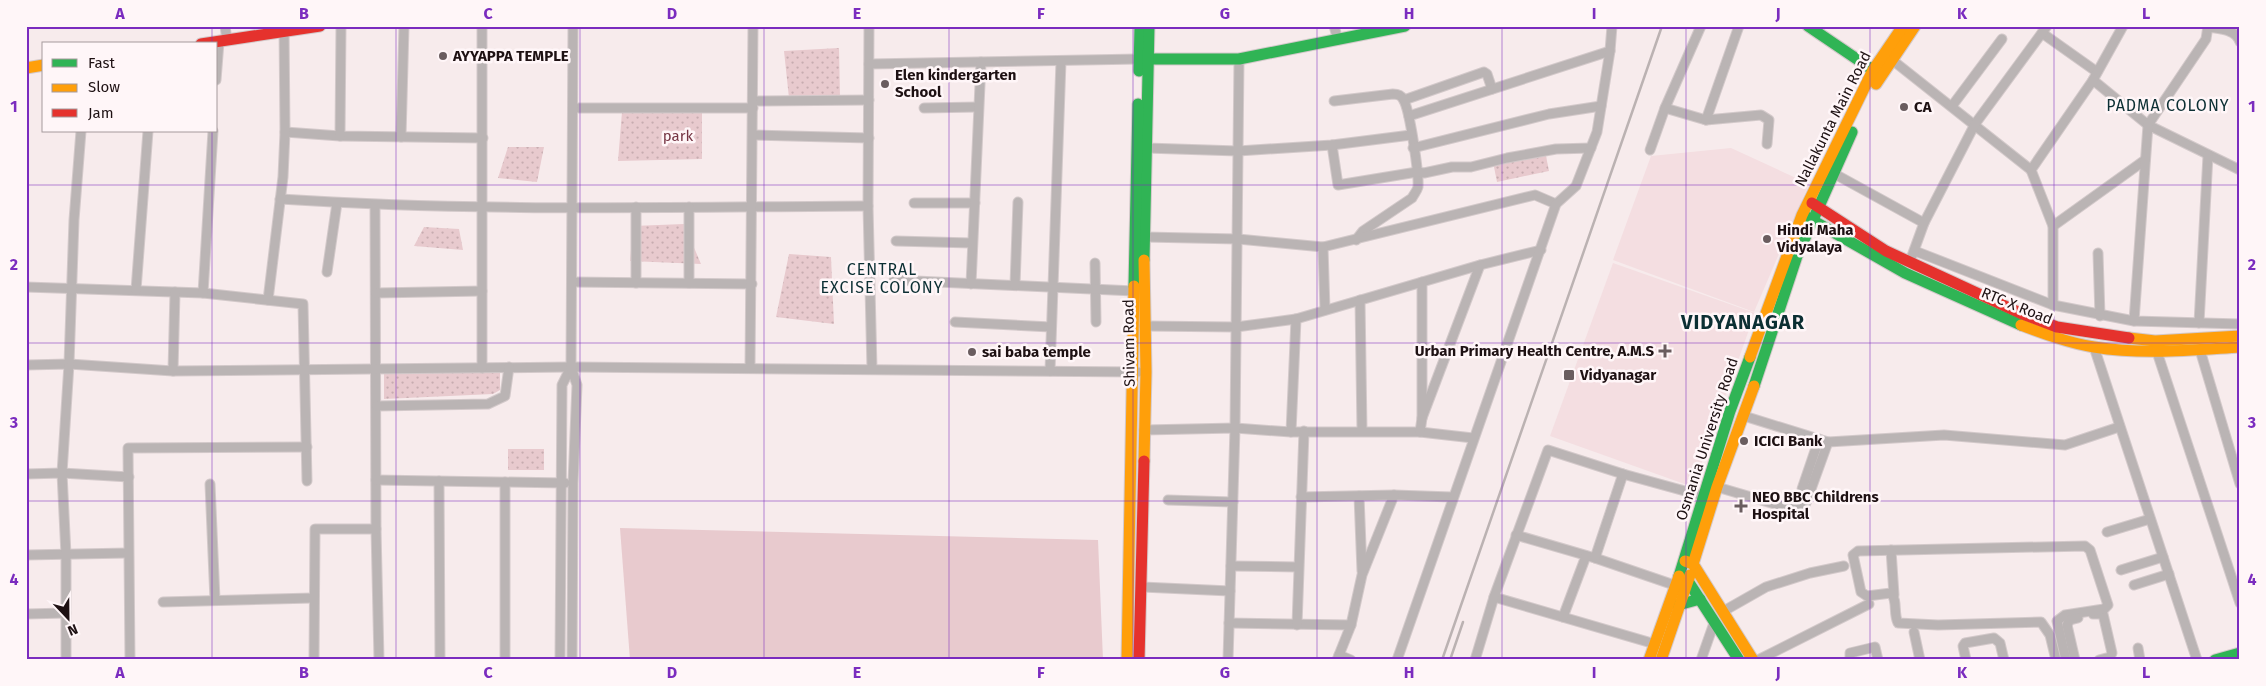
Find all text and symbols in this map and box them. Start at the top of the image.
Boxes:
text: A [114,4,125,23]
text: B [299,4,309,23]
text: C [483,4,493,23]
text: D [667,4,677,23]
text: E [853,4,861,23]
text: F [1037,4,1045,23]
text: G [1220,4,1230,23]
text: H [1404,4,1414,23]
text: I [1592,4,1596,23]
text: J [1774,4,1781,23]
text: K [1957,4,1968,23]
text: L [2142,4,2150,23]
legend [42,42,218,132]
place label: AYYAPPA TEMPLE [452,47,569,65]
street label: Nallakunta Main Road [1791,48,1875,190]
marker: AYYAPPA TEMPLE [437,50,449,62]
text: Fast [88,54,115,72]
place label: Elen kindergarten School [895,66,1017,101]
text: Slow [88,78,120,96]
marker: Elen kindergarten School [879,78,891,90]
district label: PADMA COLONY [2106,96,2230,115]
text: 1 [10,97,18,116]
text: 1 [2248,97,2256,116]
place label: CA [1914,98,1933,116]
marker: CA [1898,101,1910,113]
text: Jam [88,104,114,122]
park label: park [663,127,694,145]
place label: Hindi Maha Vidyalaya [1776,221,1854,256]
marker: Hindi Maha Vidyalaya [1761,233,1773,245]
text: 2 [10,255,18,274]
text: 2 [2248,255,2256,274]
district label: CENTRAL EXCISE COLONY [821,260,943,297]
street label: RTC X Road [1979,284,2055,328]
street label: Shivam Road [1119,299,1139,387]
district label: VIDYANAGAR [1680,310,1805,334]
place label: Urban Primary Health Centre, A.M.S [1415,342,1654,360]
place label: sai baba temple [982,343,1091,361]
marker: Urban Primary Health Centre, A.M.S [1658,344,1672,358]
marker: sai baba temple [966,346,978,358]
street label: Osmania University Road [1672,355,1742,523]
place label: Vidyanagar [1579,366,1657,384]
marker: Vidyanagar [1562,368,1576,382]
text: 3 [9,413,18,432]
text: 3 [2247,413,2256,432]
place label: ICICI Bank [1754,432,1823,450]
marker: ICICI Bank [1738,435,1750,447]
place label: NEO BBC Childrens Hospital [1752,488,1879,523]
marker: NEO BBC Childrens Hospital [1734,499,1748,513]
text: 4 [9,570,19,589]
text: 4 [2247,570,2257,589]
north arrow [42,594,92,644]
text: N [65,620,80,639]
text: A [114,663,125,682]
text: B [299,663,309,682]
text: C [483,663,493,682]
text: D [667,663,677,682]
text: E [853,663,861,682]
text: F [1037,663,1045,682]
text: G [1220,663,1230,682]
text: H [1404,663,1414,682]
text: I [1592,663,1596,682]
text: J [1774,663,1781,682]
text: K [1957,663,1968,682]
text: L [2142,663,2150,682]

